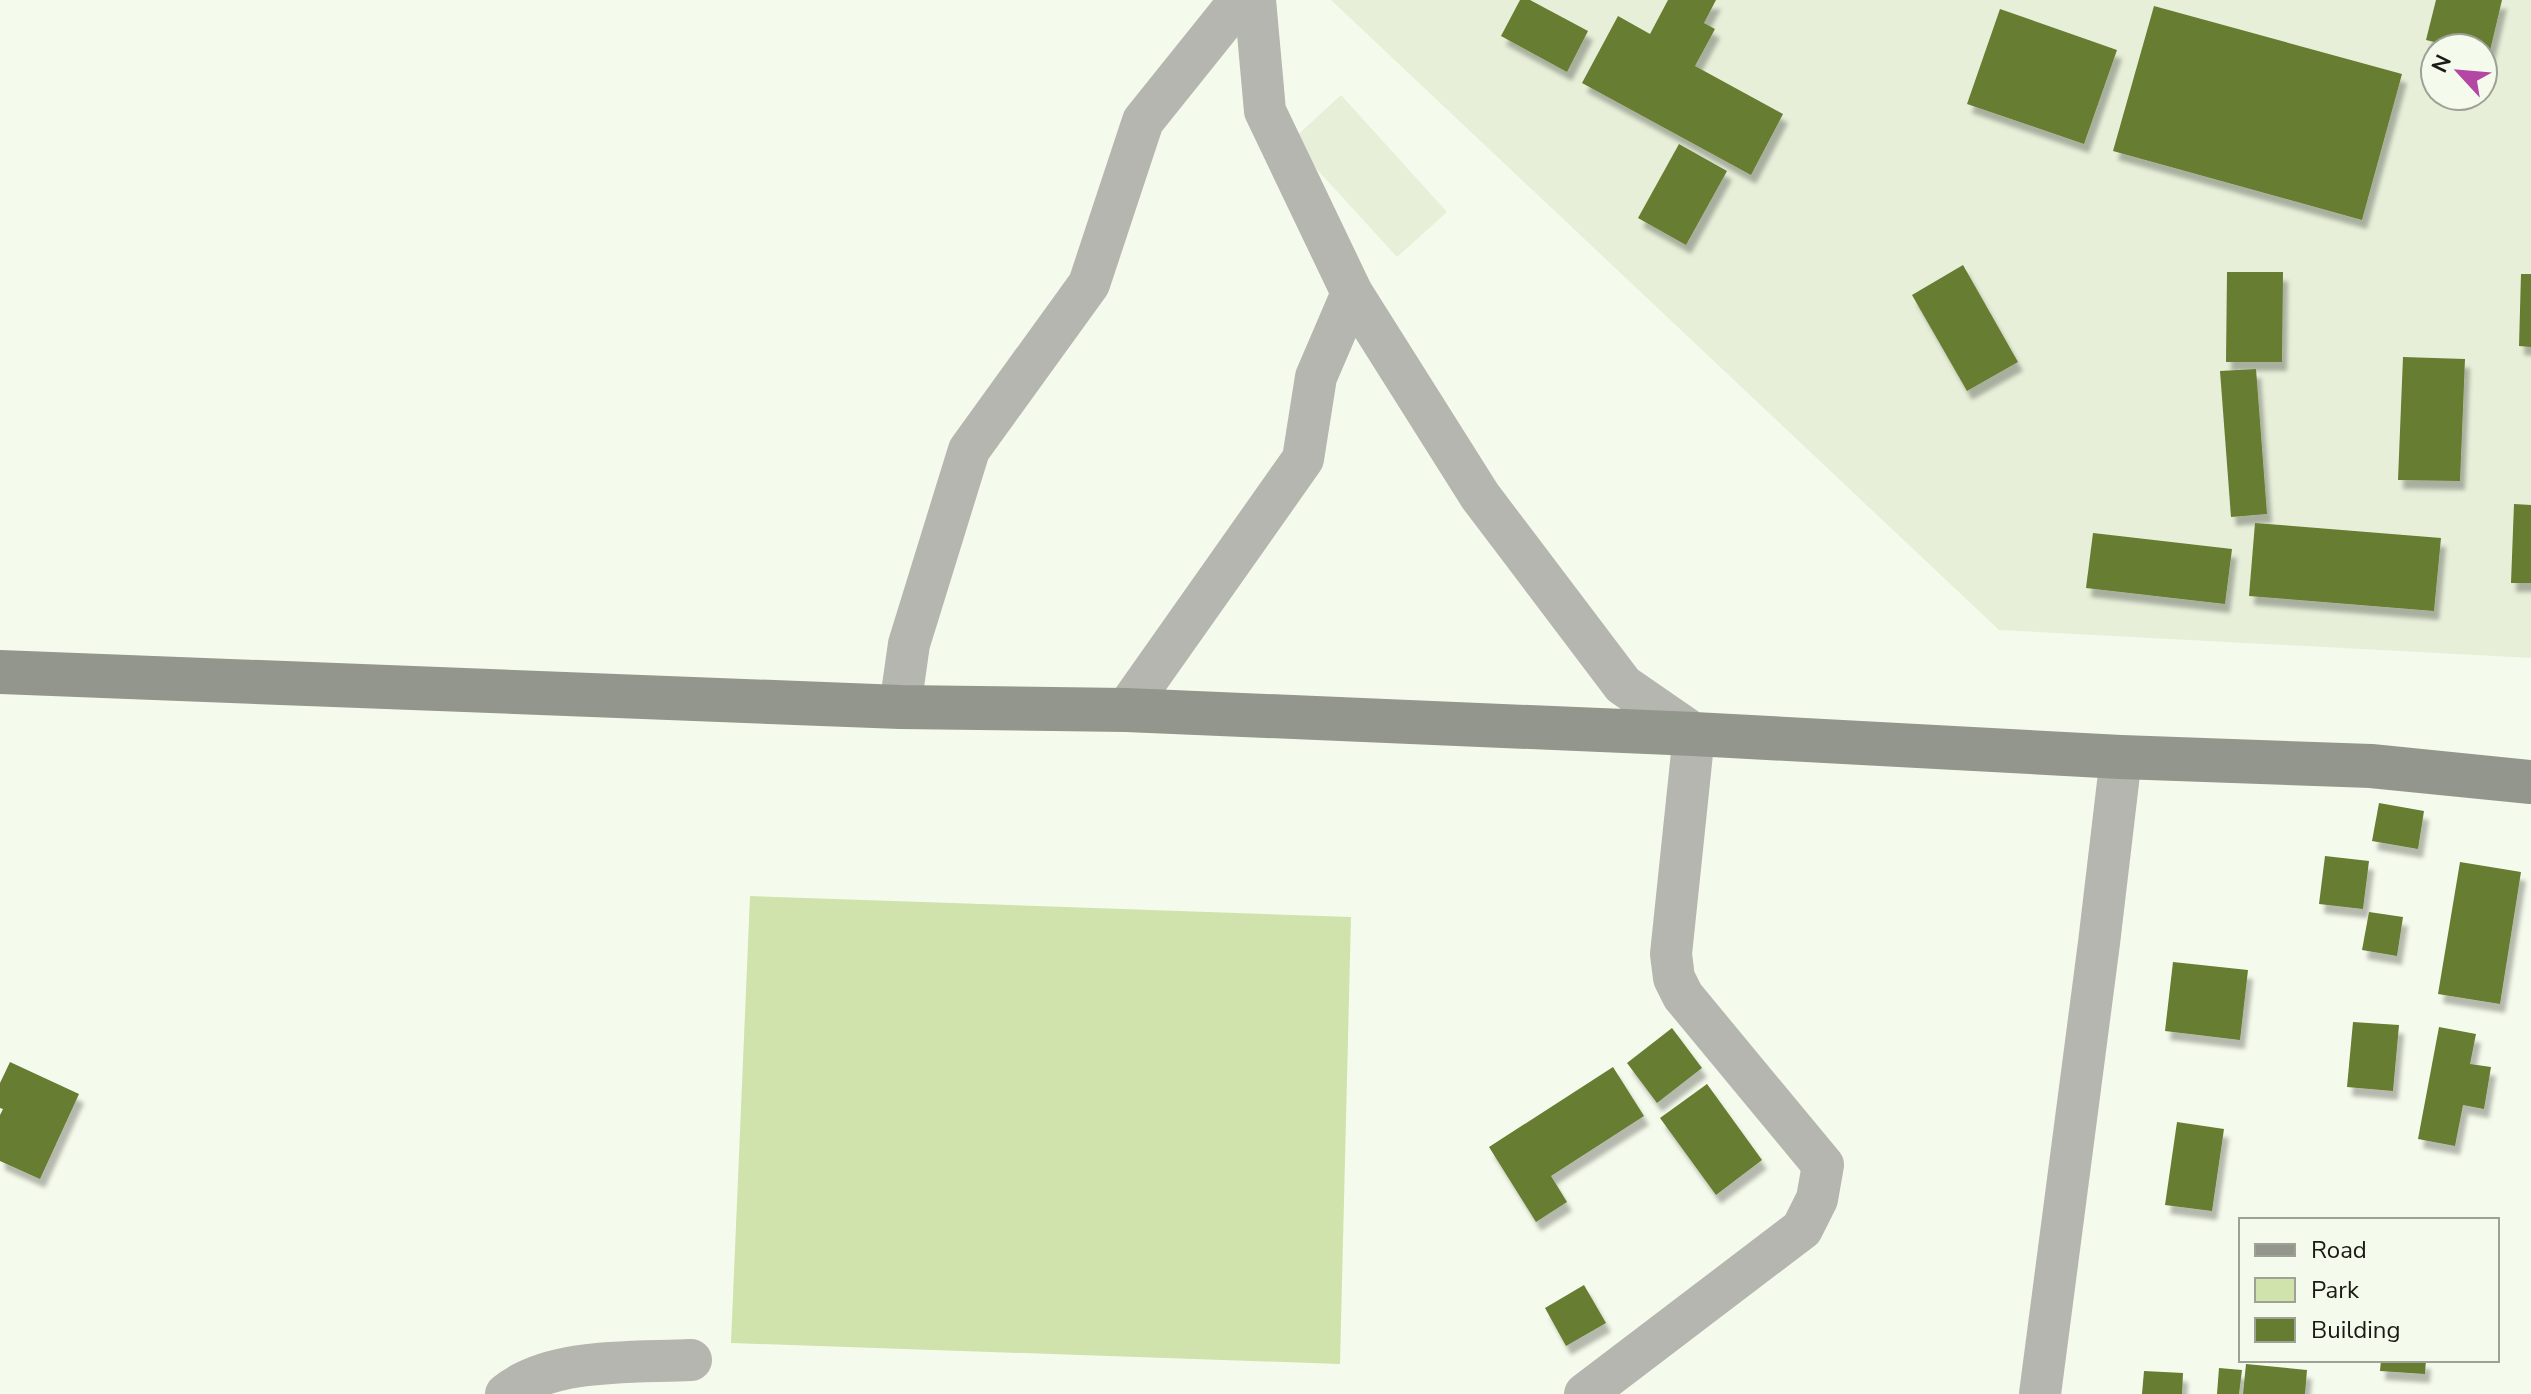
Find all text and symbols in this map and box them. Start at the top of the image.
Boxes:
north arrow [2419,32,2499,112]
text: N [2425,50,2459,78]
legend [2239,1218,2499,1362]
text: Road [2311,1234,2367,1266]
text: Park [2311,1274,2360,1306]
text: Building [2311,1314,2401,1346]

